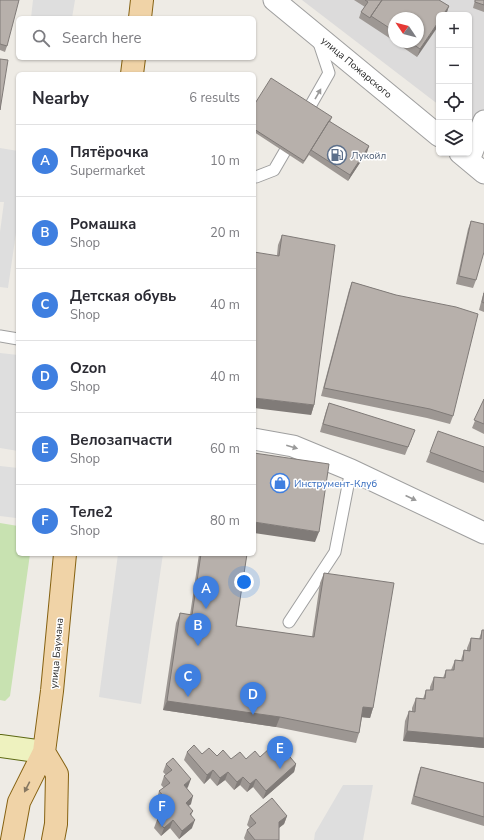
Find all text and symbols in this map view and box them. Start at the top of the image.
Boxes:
north arrow [388,12,424,48]
map controls [436,12,472,156]
button: + [436,12,472,48]
search box [16,16,256,60]
icon: search [30,27,52,49]
text: Search here [62,28,142,48]
street label: улица Пожарского [318,34,395,102]
button: − [436,48,472,84]
button: locate [436,84,472,120]
text: Nearby [32,87,89,110]
one-way arrow [314,88,321,100]
text: 6 results [189,89,240,107]
button: layers [436,120,472,156]
text: Пятёрочка [70,142,149,162]
fuel station icon: Лукойл [326,144,348,166]
place label: Лукойл [351,149,386,163]
text: A [40,152,50,170]
text: 10 m [210,152,240,170]
text: Supermarket [70,162,145,180]
text: Ромашка [70,214,136,234]
text: B [41,224,49,242]
text: 20 m [210,224,240,242]
text: Shop [70,234,100,252]
text: Детская обувь [70,286,176,306]
text: C [41,296,49,314]
text: 40 m [210,296,240,314]
text: Shop [70,306,100,324]
text: Ozon [70,358,106,378]
text: D [40,368,50,386]
text: 40 m [210,368,240,386]
text: Shop [70,378,100,396]
text: Велозапчасти [70,430,172,450]
text: E [41,440,49,458]
text: 60 m [210,440,240,458]
one-way arrow [286,444,298,450]
text: Shop [70,450,100,468]
shop icon: Инструмент-Клуб [269,472,291,494]
place label: Инструмент-Клуб [294,477,377,491]
one-way arrow [406,495,417,501]
text: Теле2 [70,502,113,522]
text: F [41,512,49,530]
text: 80 m [210,512,240,530]
text: Shop [70,522,100,540]
your location [234,572,254,592]
pin: A [193,576,219,609]
pin: B [185,613,211,646]
street label: улица Баумана [47,617,67,689]
pin: C [175,664,201,697]
pin: D [240,682,266,715]
pin: E [267,736,293,769]
one-way arrow [23,781,30,793]
pin: F [149,794,175,827]

